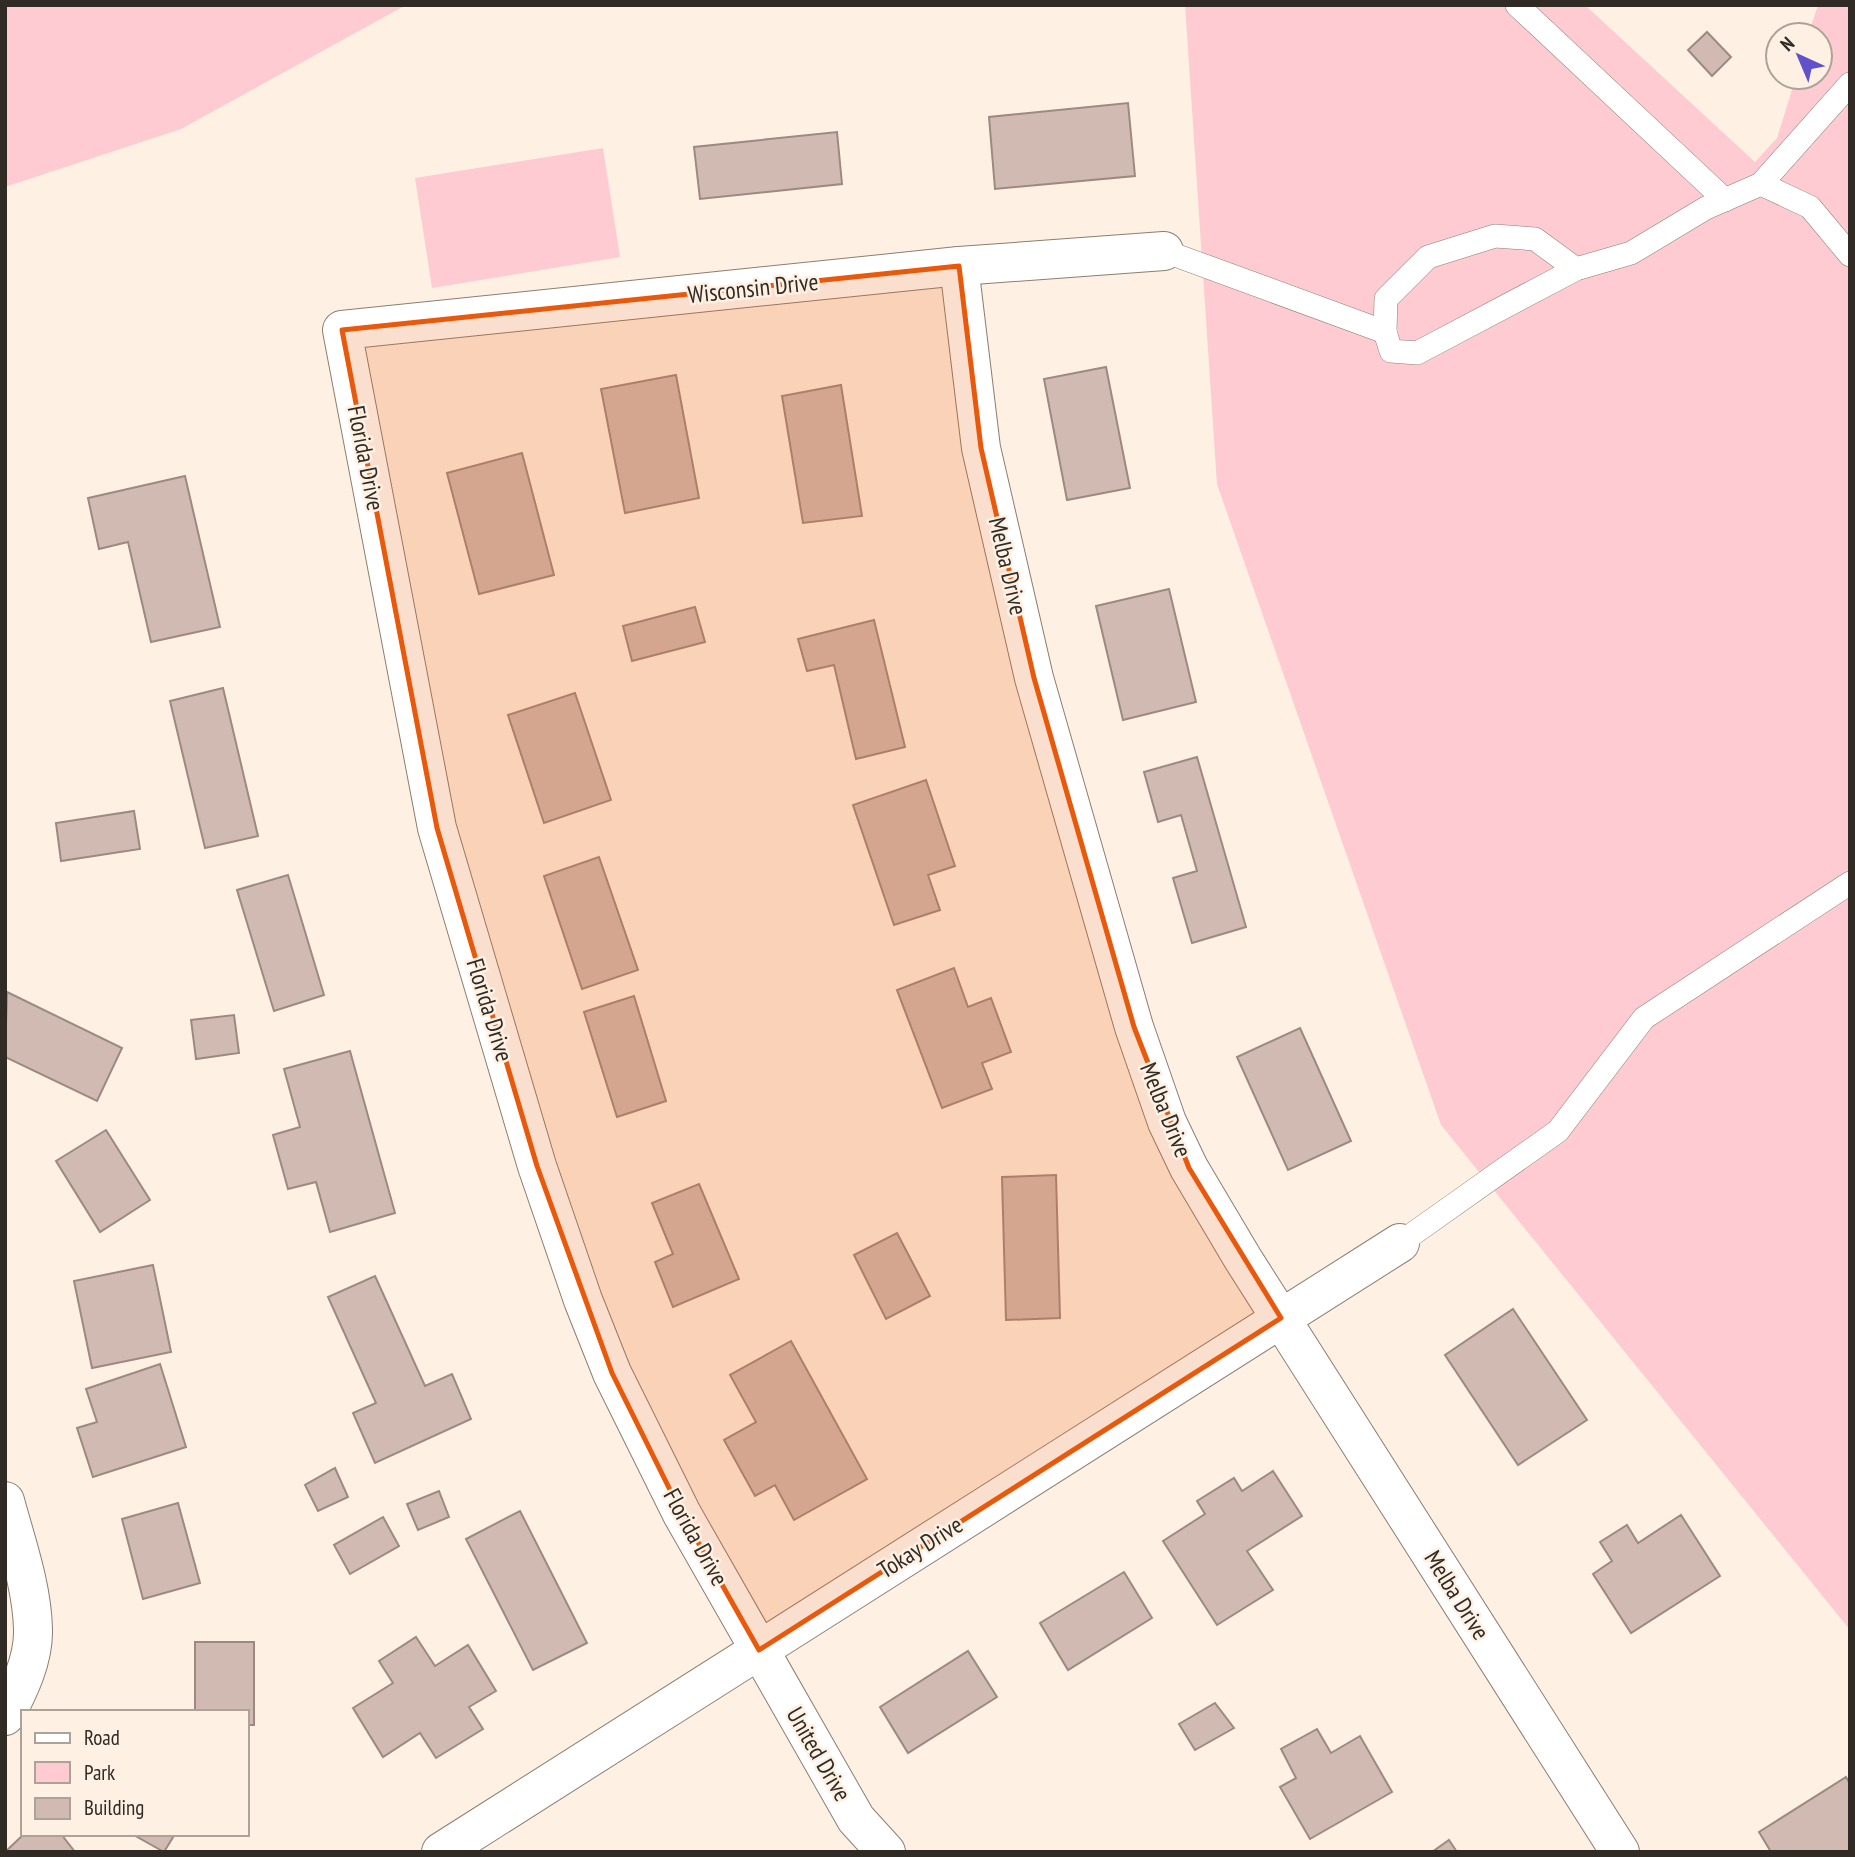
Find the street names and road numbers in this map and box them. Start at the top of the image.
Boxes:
street label: Wisconsin Drive [686,266,820,310]
street label: Florida Drive [341,403,391,513]
street label: Melba Drive [982,514,1034,618]
street label: Florida Drive [460,955,520,1065]
street label: Melba Drive [1133,1058,1199,1162]
street label: Florida Drive [657,1483,735,1591]
street label: Tokay Drive [872,1509,968,1585]
street label: Melba Drive [1417,1545,1497,1645]
street label: United Drive [780,1701,858,1807]

